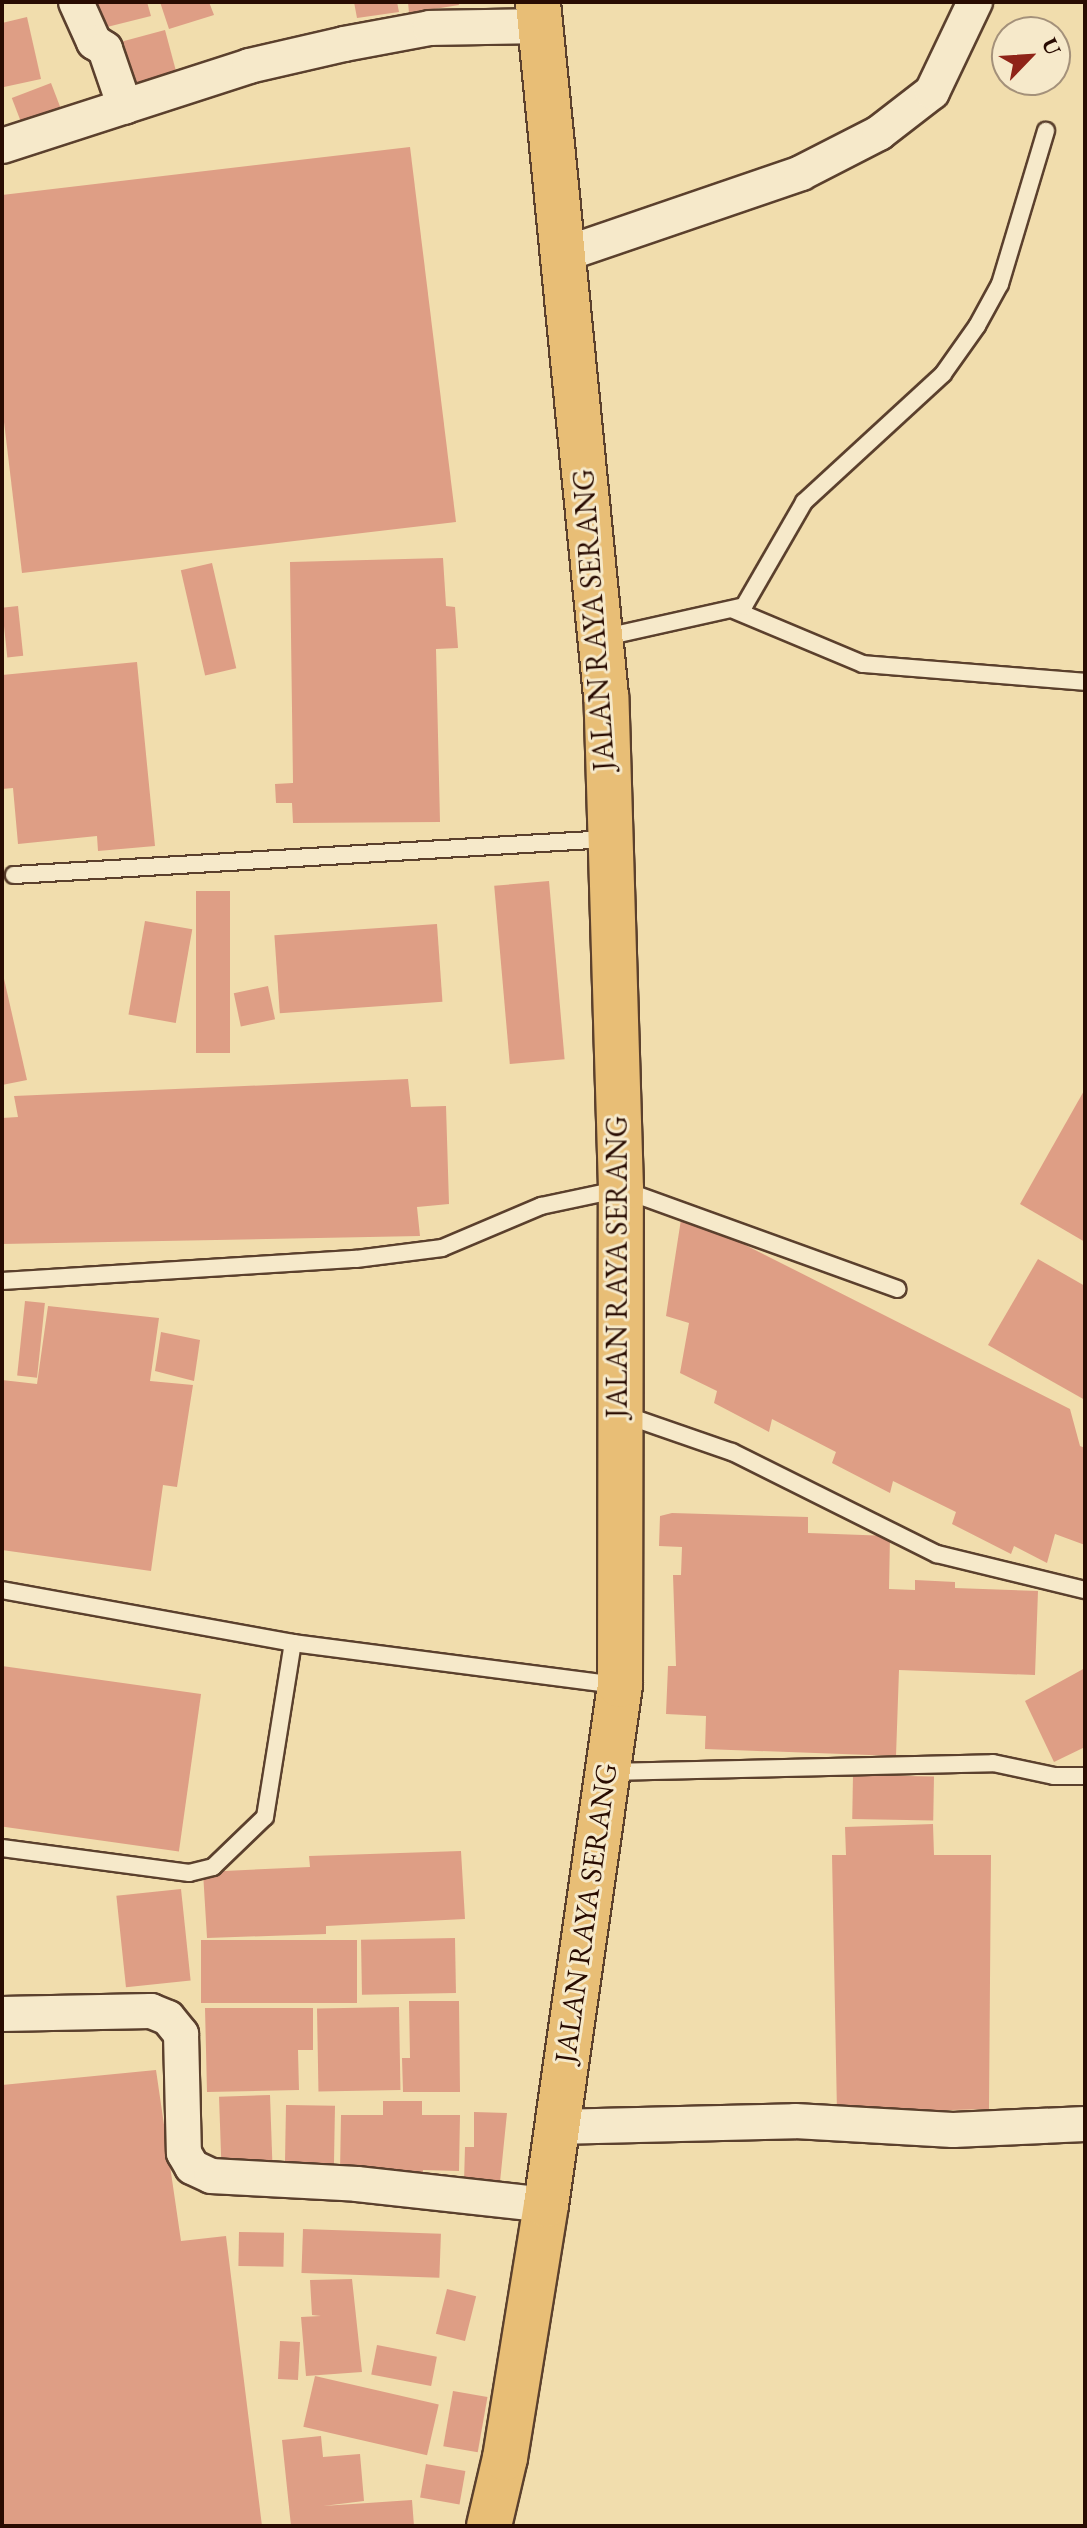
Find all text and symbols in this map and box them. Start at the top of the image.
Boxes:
north arrow [991,16,1071,96]
text: U [1035,33,1068,60]
street label: JALAN RAYA SERANG [565,468,623,772]
street label: JALAN RAYA SERANG [599,1116,635,1418]
street label: JALAN RAYA SERANG [547,1761,625,2065]

